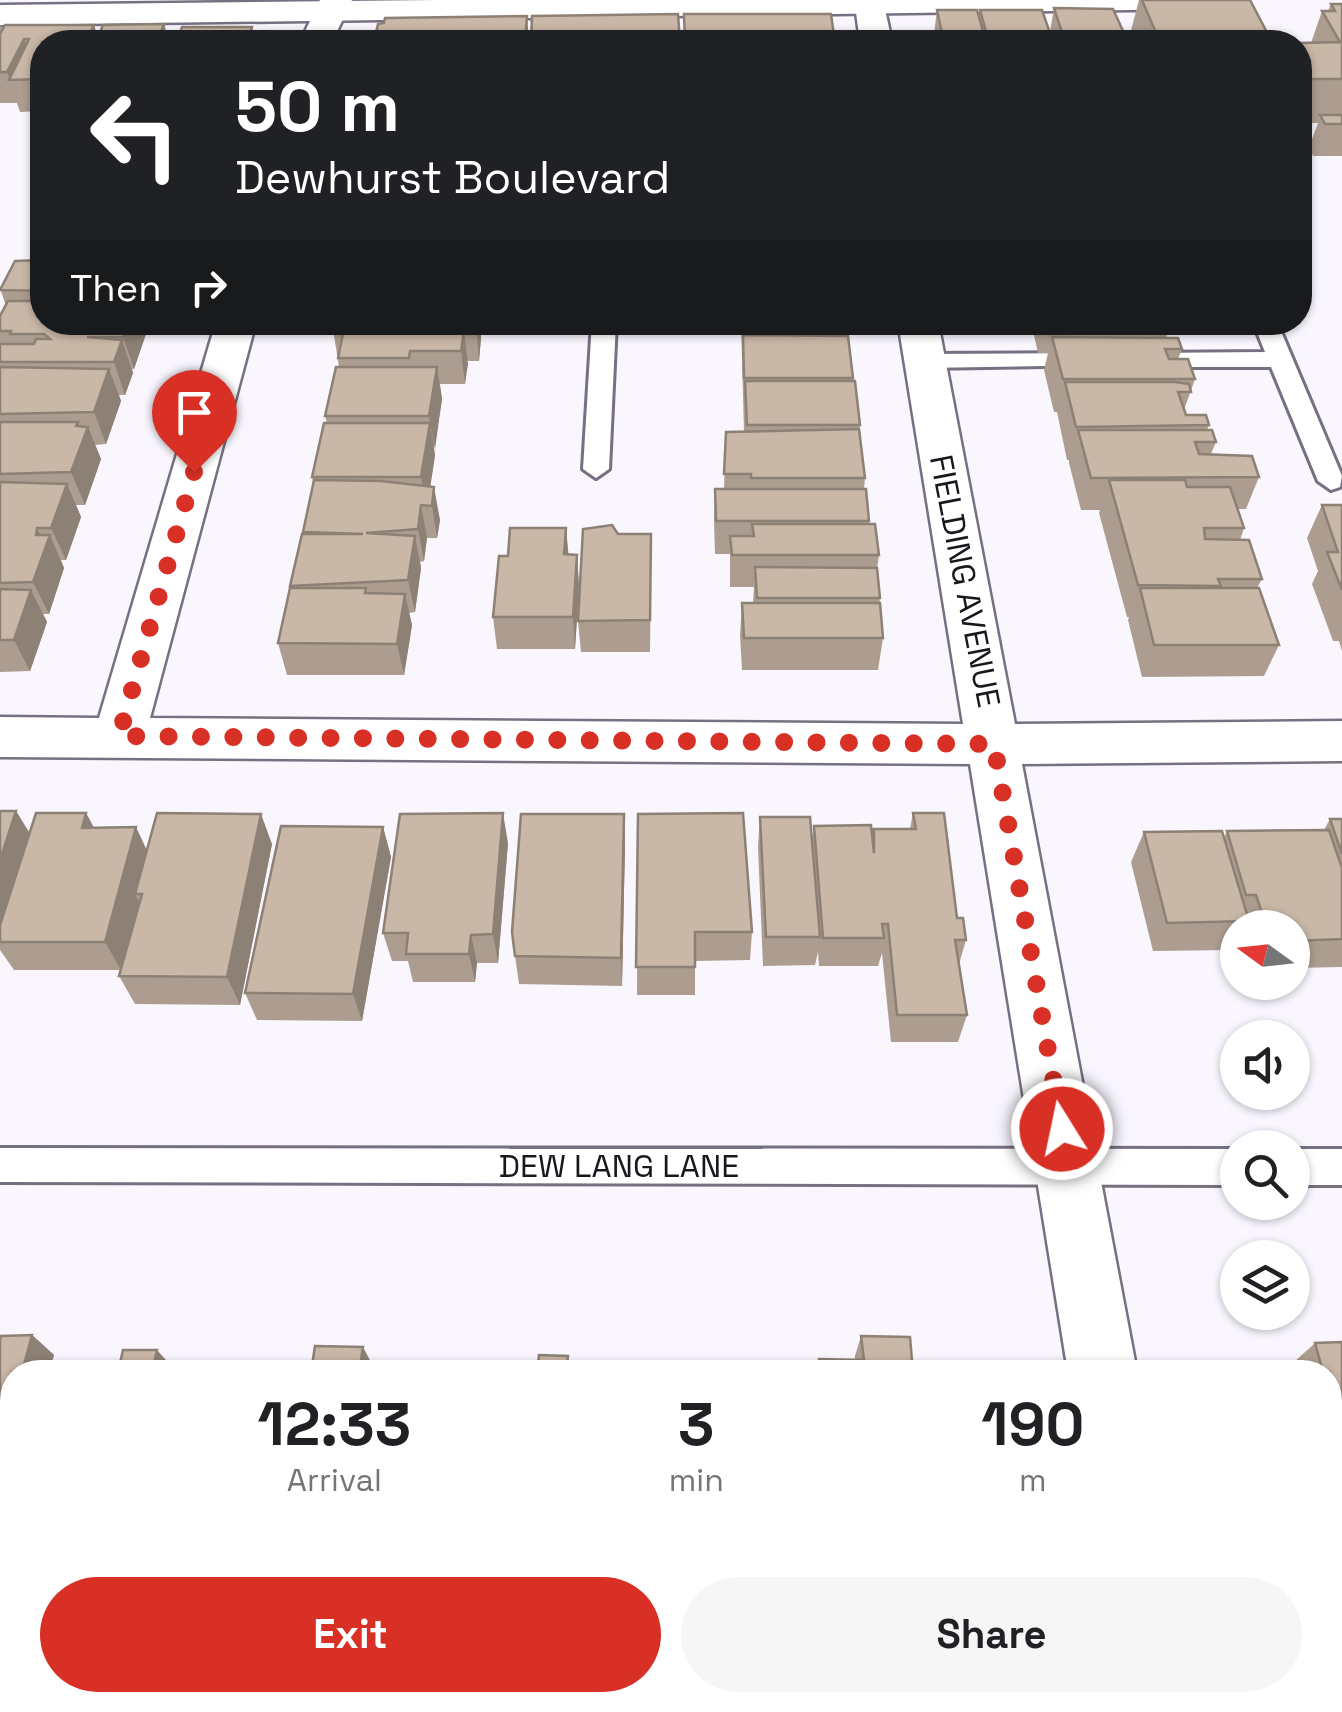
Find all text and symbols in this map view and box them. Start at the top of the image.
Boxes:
text: 50 m [235,62,400,151]
icon: left [70,70,200,200]
text: Dewhurst Boulevard [235,149,670,206]
icon: right [181,260,236,315]
text: Then [70,264,161,312]
pin [152,370,237,473]
icon: arrive [167,385,222,440]
street label: FIELDING AVENUE [921,451,1009,711]
north arrow [1220,910,1310,1000]
map controls [1220,910,1310,1330]
button: sound [1220,1020,1310,1110]
position arrow [1010,1077,1114,1181]
button: search [1220,1130,1310,1220]
street label: DEW LANG LANE [499,1146,739,1186]
button: layers [1220,1240,1310,1330]
text: 12:33 [258,1386,411,1463]
text: 3 [678,1386,715,1463]
text: 190 [981,1386,1084,1463]
text: Arrival [287,1460,382,1500]
text: min [669,1460,724,1500]
text: m [1019,1460,1047,1500]
button: Exit [40,1577,661,1692]
button: Share [681,1577,1302,1692]

